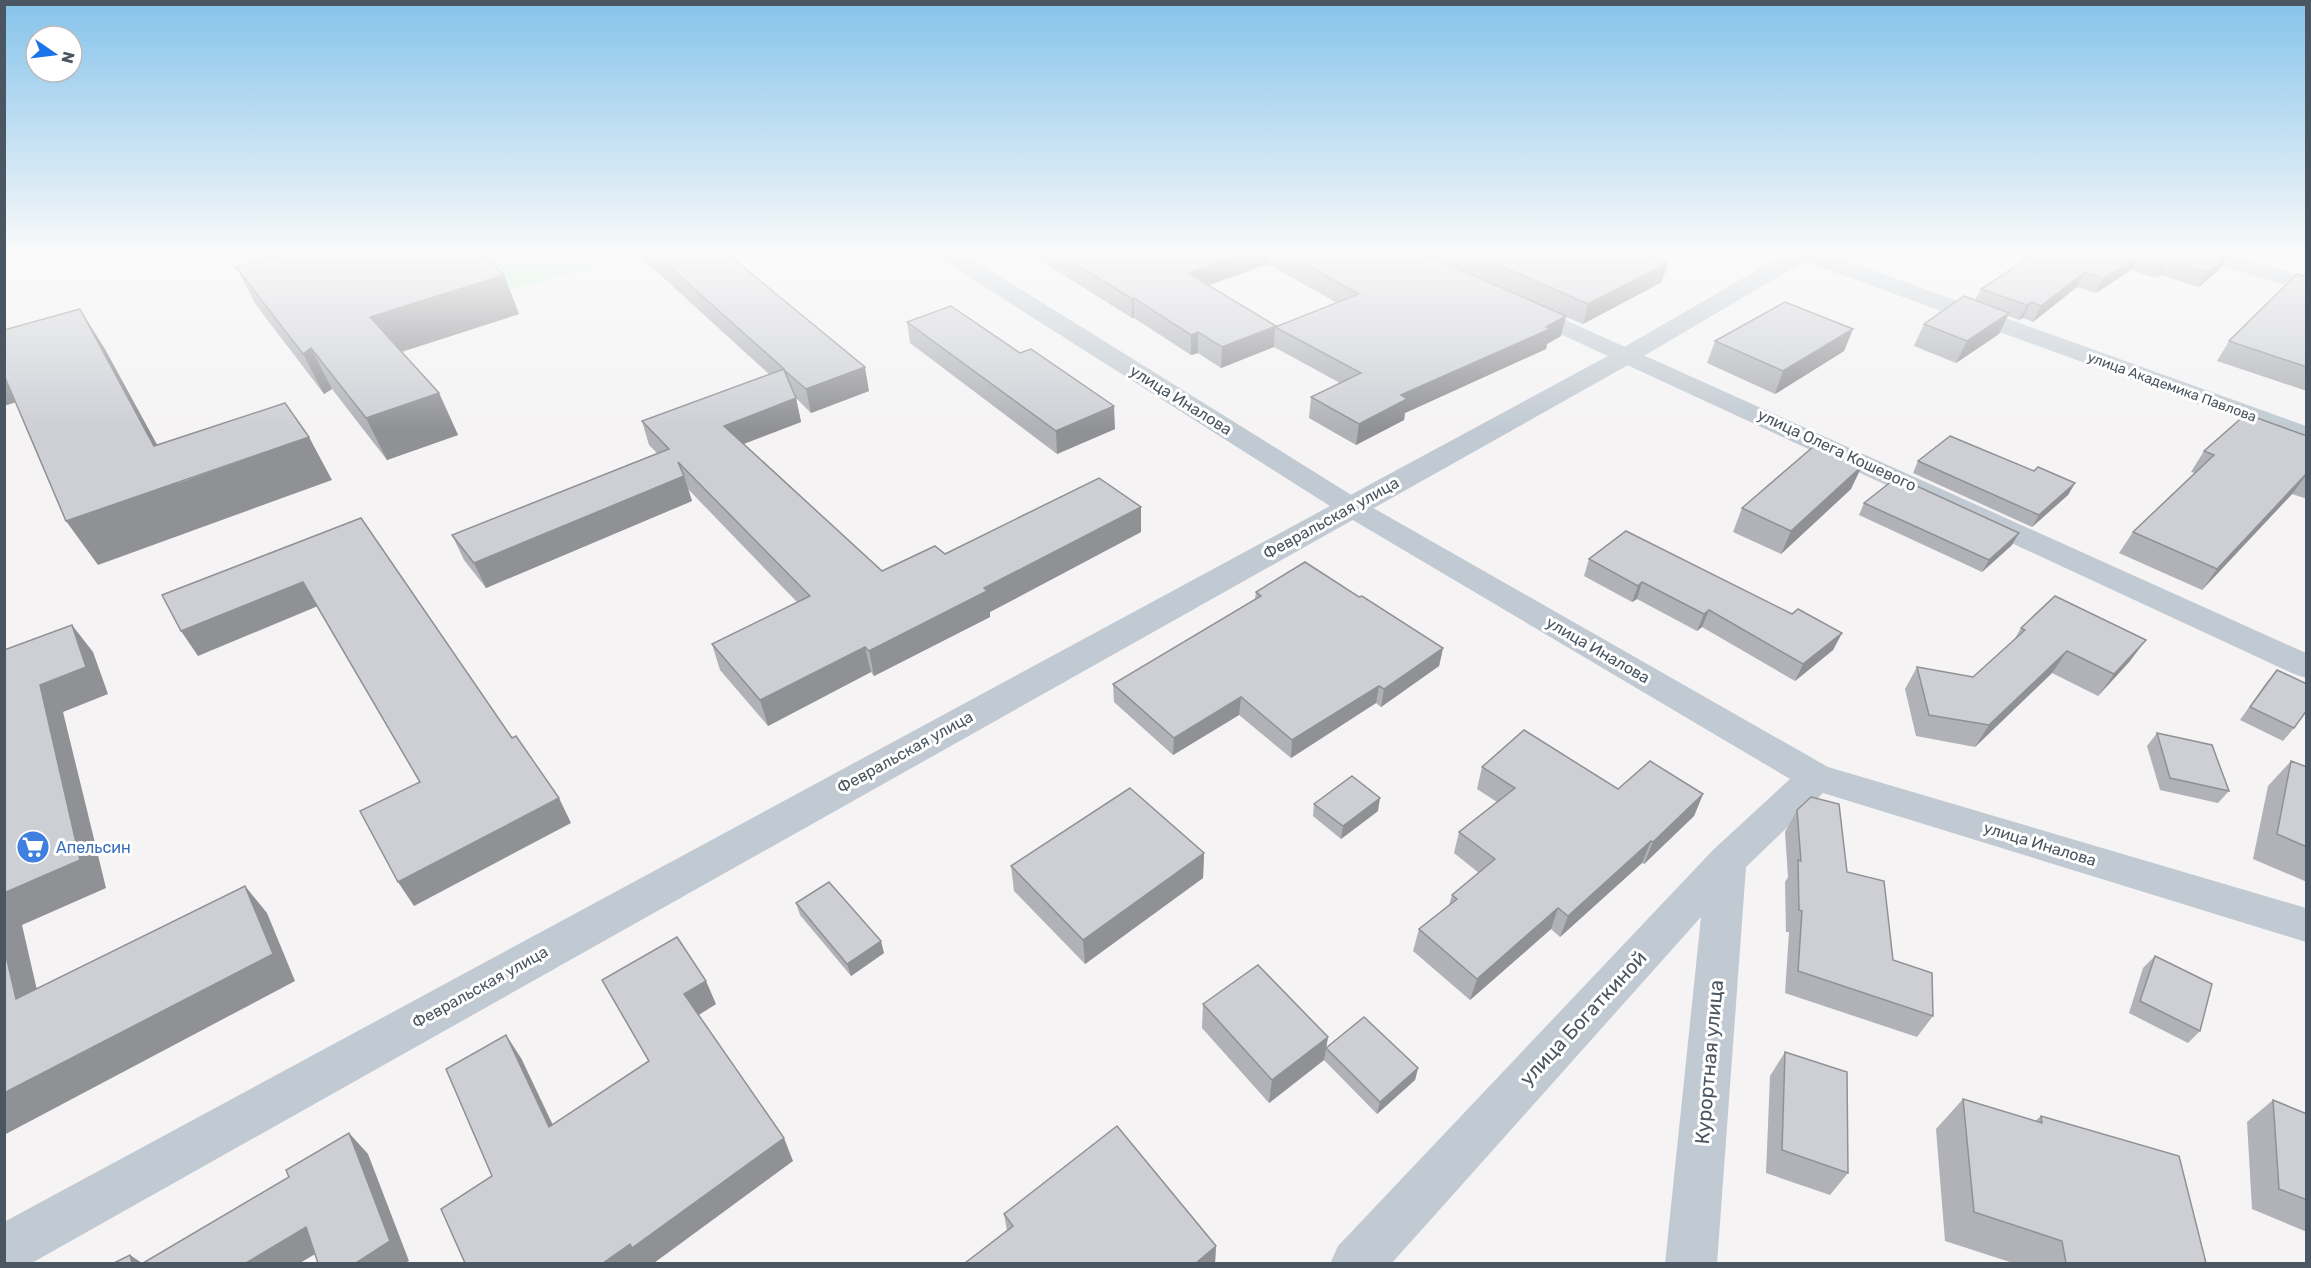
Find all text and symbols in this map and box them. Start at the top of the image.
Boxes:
north arrow [24,24,84,84]
text: N [57,50,79,65]
street label: улица Академика Павлова [2085,348,2259,426]
street label: улица Иналова [1126,361,1236,439]
street label: улица Олега Кошевого [1755,405,1919,495]
street label: Февральская улица [1260,473,1402,563]
street label: улица Иналова [1543,613,1653,687]
street label: Февральская улица [834,707,976,797]
street label: улица Иналова [1981,818,2099,870]
supermarket icon: Апельсин [15,829,51,865]
place label: Апельсин [56,838,131,857]
street label: Февральская улица [409,942,551,1032]
street label: улица Богаткиной [1514,946,1652,1090]
street label: Курортная улица [1690,979,1728,1145]

